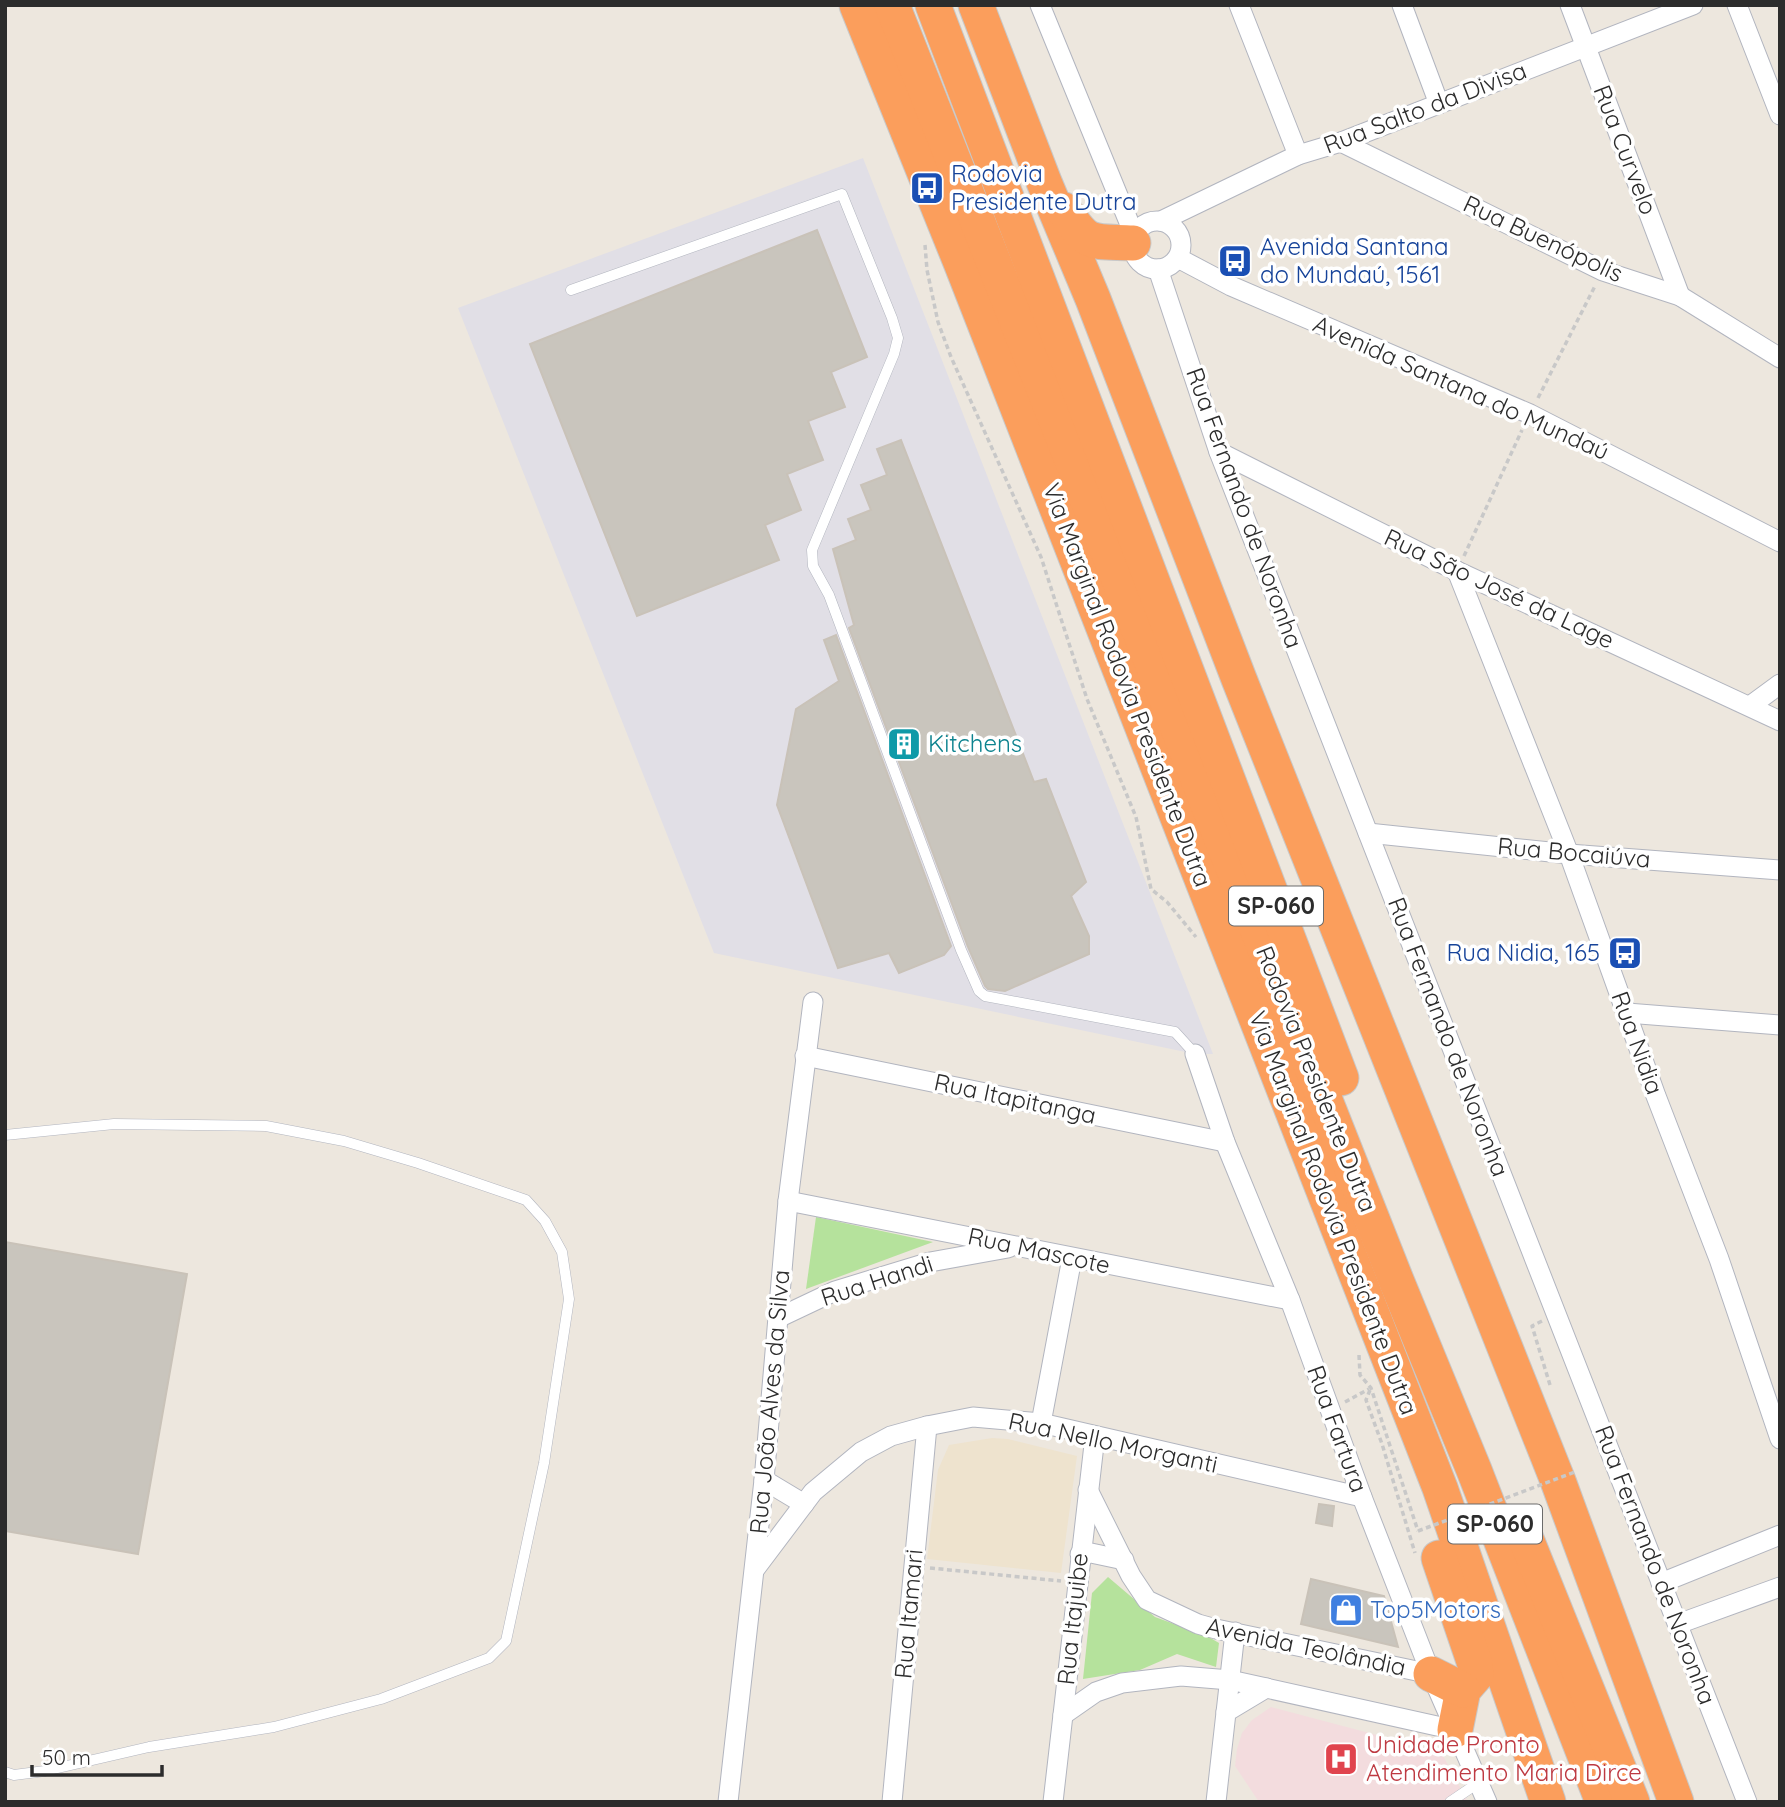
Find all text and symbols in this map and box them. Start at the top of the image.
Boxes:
street label: Rua Salto da Divisa [1319,55,1530,160]
street label: Rua Curvelo [1588,81,1664,219]
place label: Rodovia Presidente Dutra [951,158,1137,216]
bus stop icon: Rodovia Presidente Dutra [908,169,946,207]
street label: Rua Buenópolis [1459,188,1628,288]
place label: Avenida Santana do Mundaú, 1561 [1260,231,1449,289]
bus stop icon: Avenida Santana do Mundaú, 1561 [1216,242,1254,280]
street label: Avenida Santana do Mundaú [1309,308,1614,466]
street label: Rua Fernando de Noronha [1180,363,1310,652]
street label: Via Marginal Rodovia Presidente Dutra [1037,479,1219,891]
street label: Rua São José da Lage [1380,522,1619,655]
building icon: Kitchens [885,725,923,763]
place label: Kitchens [928,728,1022,758]
street label: Rua Bocaiúva [1496,830,1652,874]
road number: SP-060 [1229,886,1323,925]
street label: Rua Fernando de Noronha [1382,893,1516,1180]
bus stop icon: Rua Nidia, 165 [1606,934,1644,972]
place label: Rua Nidia, 165 [1446,937,1600,967]
street label: Rodovia Presidente Dutra [1250,941,1384,1216]
street label: Rua Nidia [1605,987,1670,1098]
street label: Via Marginal Rodovia Presidente Dutra [1243,1007,1425,1419]
street label: Rua Itapitanga [931,1066,1099,1130]
street label: Rua Mascote [965,1220,1113,1280]
street label: Rua Handi [817,1248,936,1312]
street label: Rua João Alves da Silva [743,1269,796,1535]
street label: Rua Fartura [1301,1361,1375,1496]
street label: Rua Nello Morganti [1006,1405,1221,1479]
street label: Rua Fernando de Noronha [1589,1421,1723,1708]
road number: SP-060 [1448,1504,1542,1544]
street label: Rua Itamari [887,1548,929,1680]
street label: Rua Itajuibe [1050,1551,1094,1686]
shop icon: Top5Motors [1327,1591,1365,1629]
place label: Top5Motors [1370,1594,1501,1624]
street label: Avenida Teolândia [1204,1610,1409,1682]
place label: Unidade Pronto Atendimento Maria Dirce [1366,1729,1642,1787]
scale bar [32,1734,161,1778]
hospital icon: Unidade Pronto Atendimento Maria Dirce [1322,1740,1360,1778]
text: 50 m [42,1744,91,1770]

